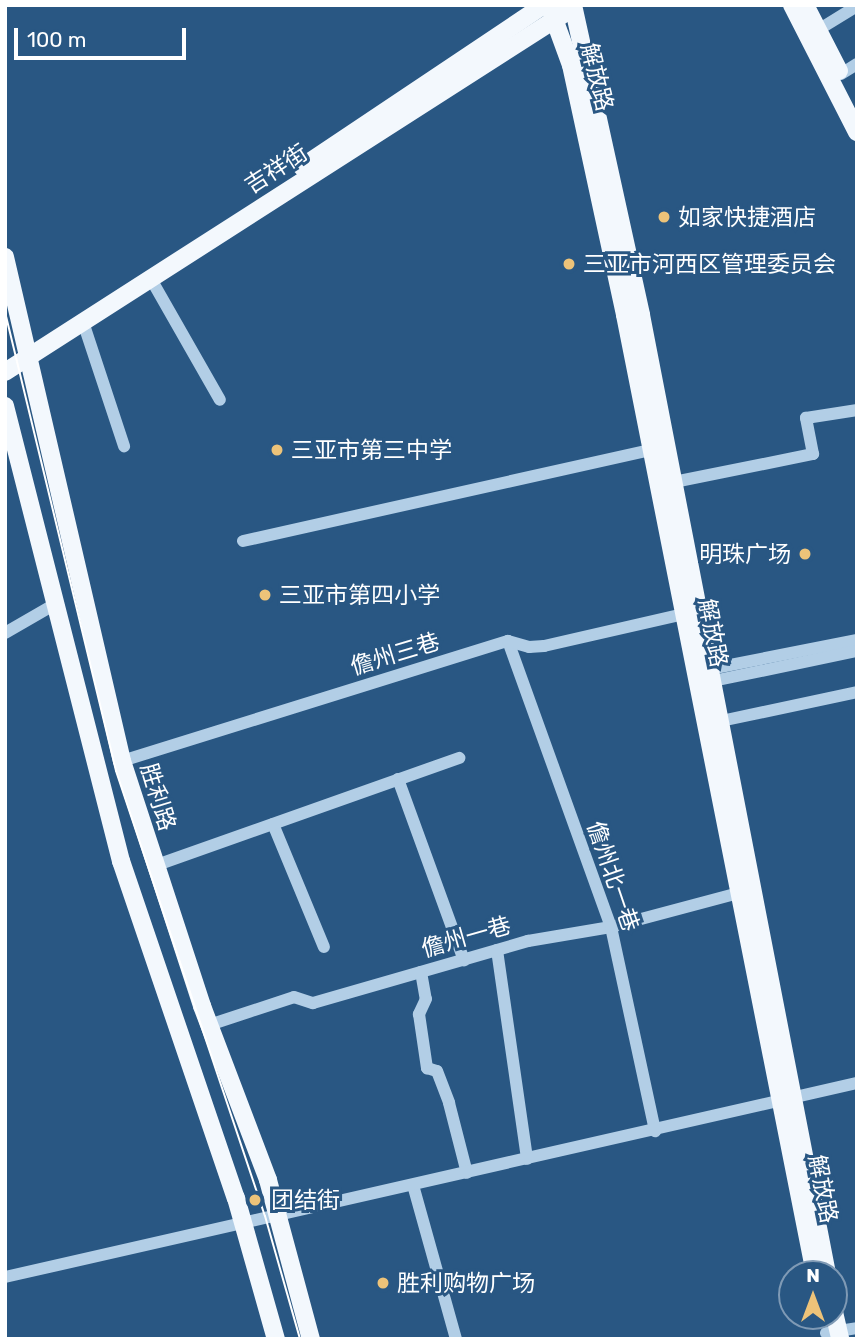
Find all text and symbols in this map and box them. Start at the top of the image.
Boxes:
scale bar [18,14,189,58]
text: 100 m [27,27,86,52]
street label: 解放路 [575,40,619,114]
street label: 吉祥街 [240,139,312,199]
place label: 如家快捷酒店 [678,203,816,231]
marker: 如家快捷酒店 [656,209,672,225]
place label: 三亚市河西区管理委员会 [583,250,836,278]
marker: 三亚市河西区管理委员会 [561,256,577,272]
place label: 三亚市第三中学 [291,436,452,464]
marker: 三亚市第三中学 [269,442,285,458]
place label: 明珠广场 [699,540,791,568]
marker: 明珠广场 [797,546,813,562]
place label: 三亚市第四小学 [279,581,440,609]
marker: 三亚市第四小学 [257,587,273,603]
street label: 解放路 [693,597,733,669]
street label: 儋州三巷 [347,627,443,681]
street label: 胜利路 [135,760,181,834]
street label: 儋州北一巷 [581,817,645,935]
street label: 儋州一巷 [418,911,514,963]
street label: 解放路 [803,1153,843,1225]
place label: 团结街 [271,1186,340,1214]
marker: 团结街 [245,1190,265,1210]
north arrow [778,1260,848,1330]
text: N [806,1264,820,1287]
place label: 胜利购物广场 [397,1269,535,1297]
marker: 胜利购物广场 [375,1275,391,1291]

